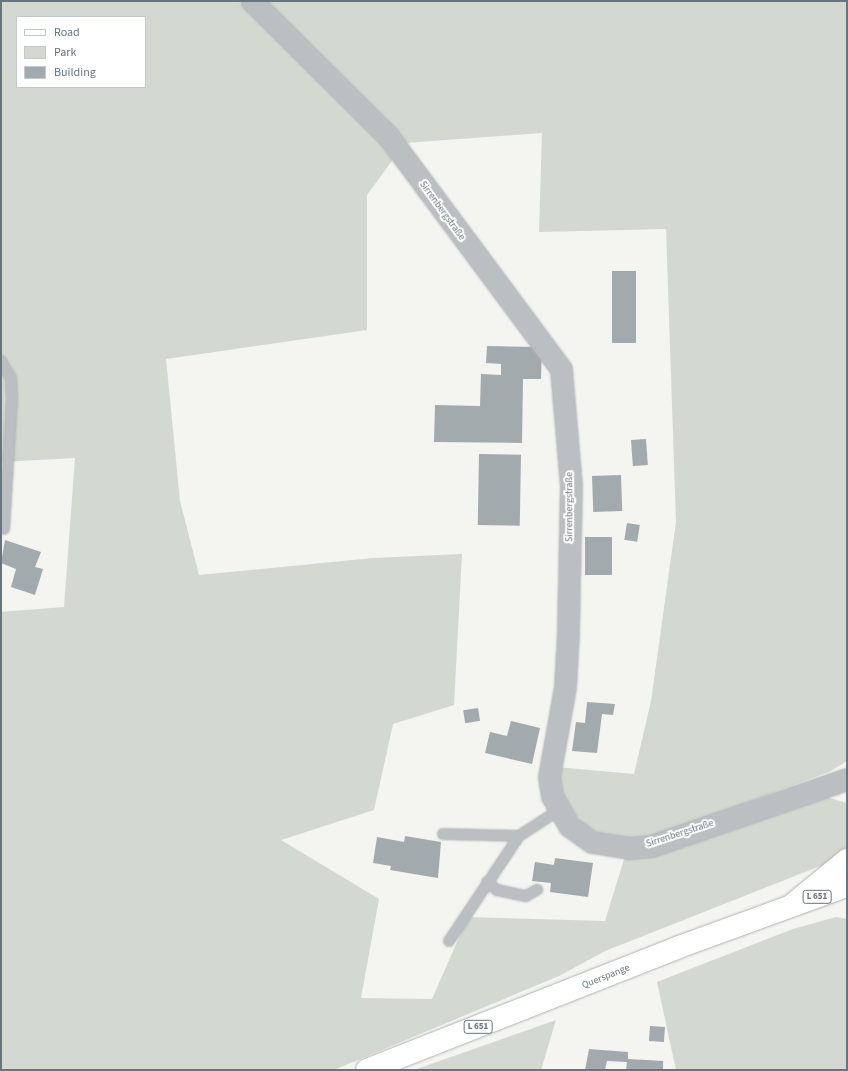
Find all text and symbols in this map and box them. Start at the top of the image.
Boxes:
legend [16,16,146,88]
text: Road [54,24,80,41]
text: Park [54,44,76,61]
text: Building [54,64,96,81]
street label: Sirrenbergstraße [416,179,468,243]
street label: Sirrenbergstraße [564,472,576,542]
street label: Sirrenbergstraße [645,817,715,851]
road number: L 651 [802,890,832,904]
street label: Querspange [580,962,632,992]
road number: L 651 [463,1020,493,1034]

